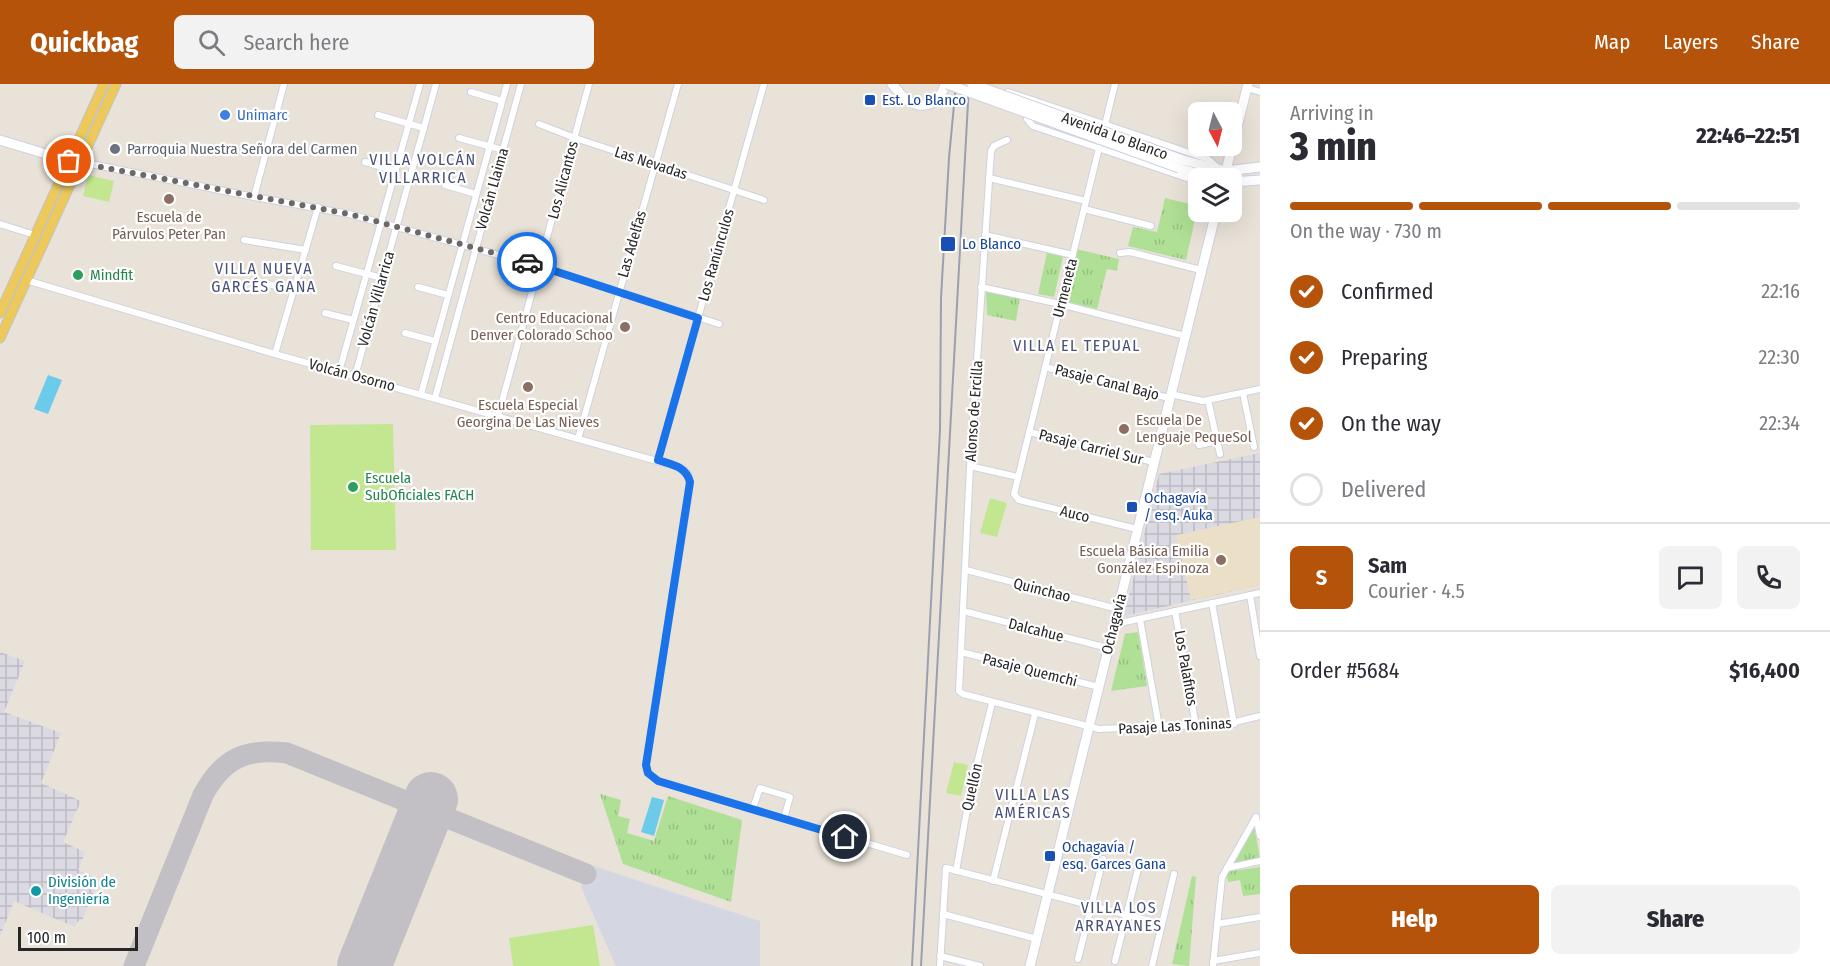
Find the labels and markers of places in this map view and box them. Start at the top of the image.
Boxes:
place label: Est. Lo Blanco [882,91,966,109]
marker: Est. Lo Blanco [863,93,877,107]
place label: Unimarc [237,106,288,124]
marker: Unimarc [218,108,232,122]
pin [43,135,94,186]
place label: Parroquia Nuestra Señora del Carmen [127,140,357,158]
marker: Parroquia Nuestra Señora del Carmen [108,142,122,156]
marker: Escuela de Párvulos Peter Pan [162,192,176,206]
place label: Escuela de Párvulos Peter Pan [112,208,226,243]
marker: Lo Blanco [939,235,957,253]
place label: Lo Blanco [962,235,1021,253]
place label: Mindfit [90,266,133,284]
marker: Mindfit [71,268,85,282]
place label: Centro Educacional Denver Colorado Schoo [470,309,613,344]
marker: Centro Educacional Denver Colorado Schoo [618,320,632,334]
marker: Escuela Especial Georgina De Las Nieves [521,380,535,394]
place label: Escuela Especial Georgina De Las Nieves [457,396,599,431]
place label: Escuela De Lenguaje PequeSol [1136,411,1252,446]
marker: Escuela De Lenguaje PequeSol [1117,422,1131,436]
place label: Escuela SubOficiales FACH [365,469,474,504]
marker: Escuela SubOficiales FACH [346,480,360,494]
place label: Ochagavía / esq. Auka [1144,489,1213,524]
marker: Ochagavía / esq. Auka [1125,500,1139,514]
place label: Escuela Básica Emilia González Espinoza [1079,542,1209,577]
marker: Escuela Básica Emilia González Espinoza [1214,553,1228,567]
pin [819,811,870,862]
place label: Ochagavía / esq. Garces Gana [1062,838,1166,873]
marker: Ochagavía / esq. Garces Gana [1043,849,1057,863]
place label: División de Ingeniería [48,873,116,908]
marker: División de Ingeniería [29,884,43,898]

